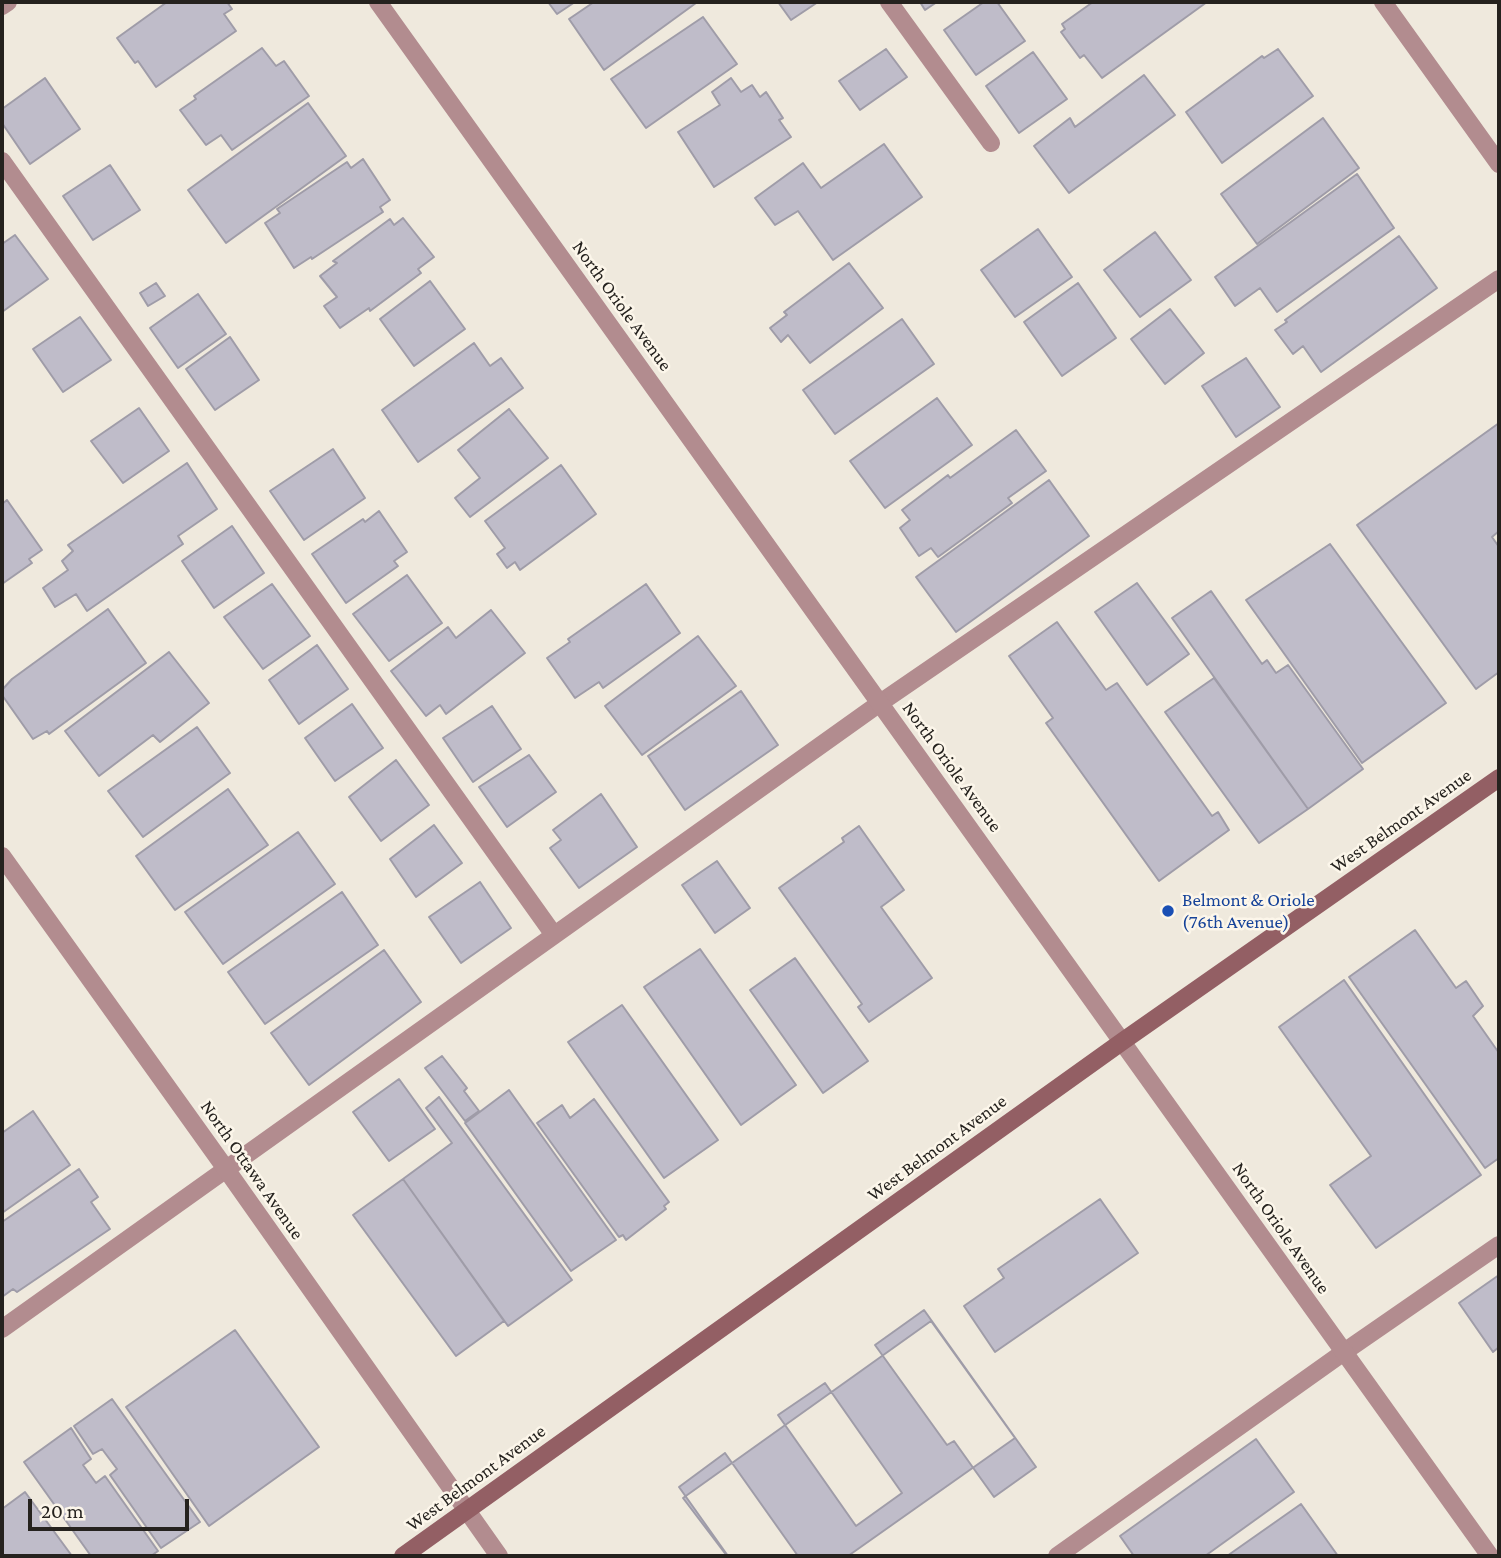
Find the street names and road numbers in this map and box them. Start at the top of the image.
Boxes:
street label: North Oriole Avenue [567,236,677,376]
street label: North Oriole Avenue [897,697,1007,837]
street label: West Belmont Avenue [1326,764,1476,878]
street label: West Belmont Avenue [863,1090,1011,1206]
street label: North Ottawa Avenue [195,1096,309,1244]
street label: North Oriole Avenue [1227,1158,1335,1298]
street label: West Belmont Avenue [402,1420,550,1536]

